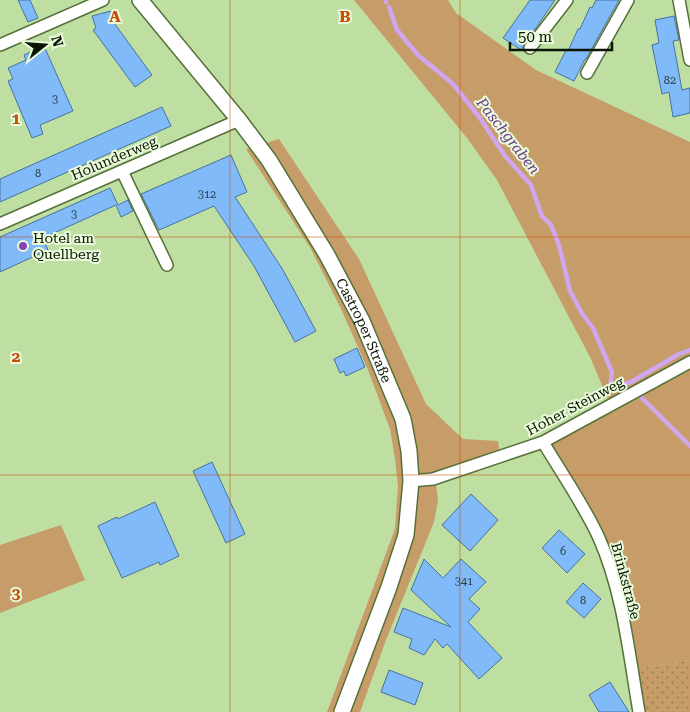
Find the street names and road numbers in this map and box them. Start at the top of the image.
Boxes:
street label: Holunderweg [69,133,159,183]
street label: Castroper Straße [333,275,395,385]
street label: Hoher Steinweg [524,374,626,438]
street label: Brinkstraße [608,541,644,621]

